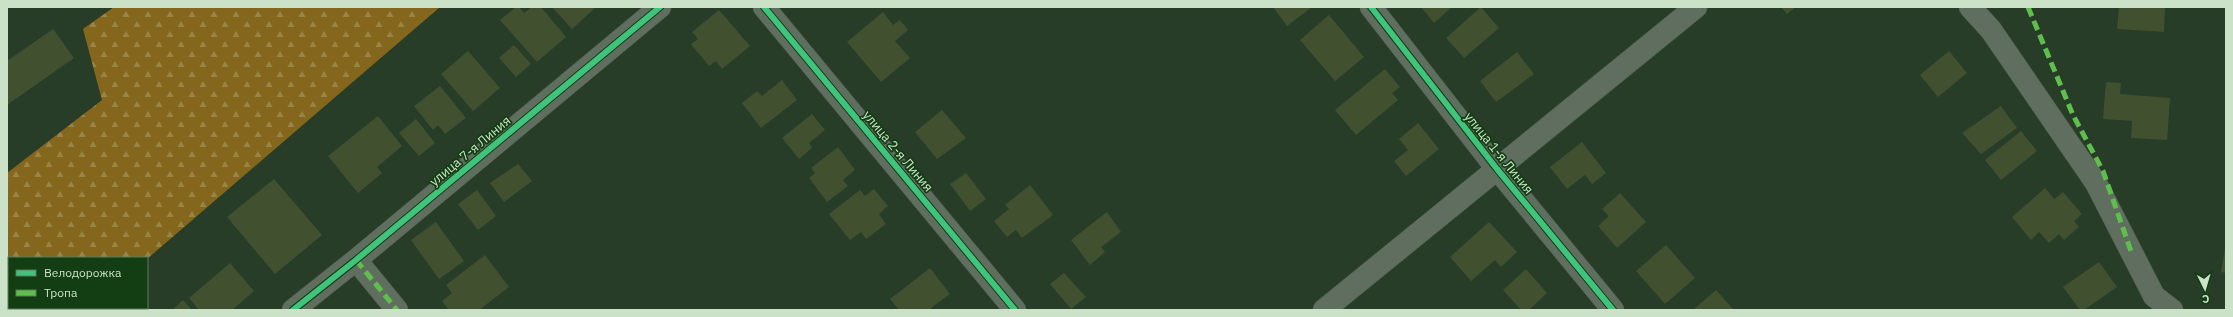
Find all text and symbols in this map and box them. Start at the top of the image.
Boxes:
street label: улица 2-я Линия [859,107,937,195]
street label: улица 1-я Линия [1461,108,1537,198]
street label: улица 7-я Линия [426,112,514,190]
legend [8,257,148,309]
text: Велодорожка [44,265,122,280]
north arrow [2185,269,2225,309]
text: Тропа [44,285,78,300]
text: С [2202,292,2210,306]

